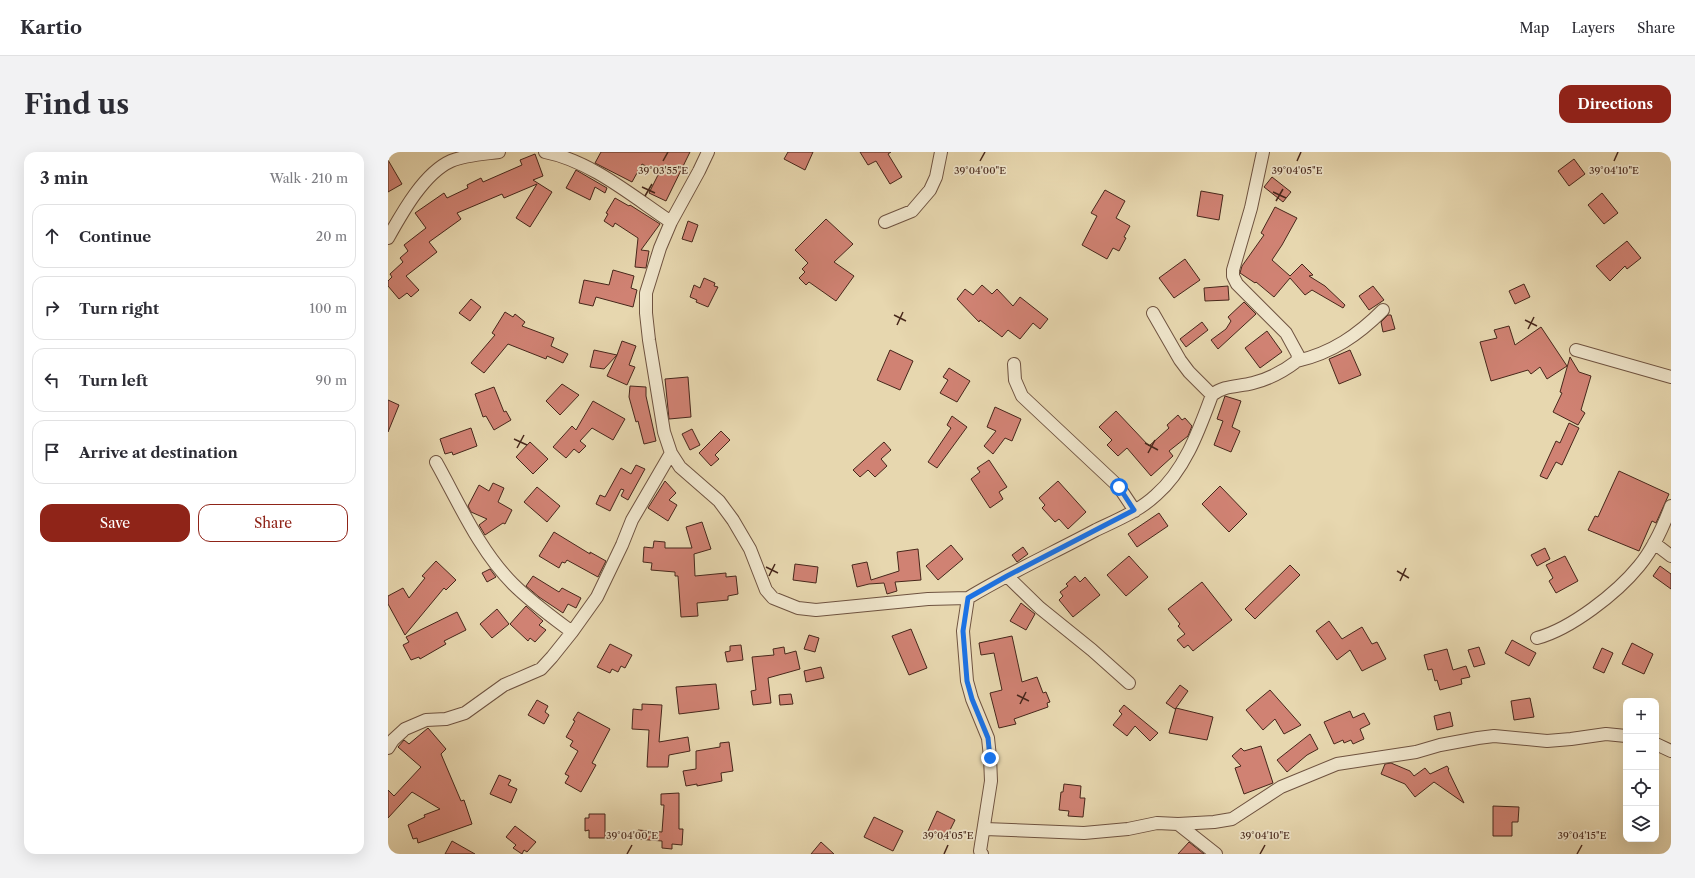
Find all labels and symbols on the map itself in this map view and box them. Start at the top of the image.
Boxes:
text: 39°03'55"E [638,164,688,177]
text: 39°04'00"E [954,164,1006,177]
text: 39°04'05"E [1271,164,1323,177]
text: 39°04'10"E [1589,164,1639,177]
route start [1110,478,1128,496]
route end [981,749,999,767]
text: 39°04'00"E [606,829,658,842]
text: 39°04'05"E [922,829,974,842]
text: 39°04'10"E [1240,829,1290,842]
text: 39°04'15"E [1557,829,1607,842]

